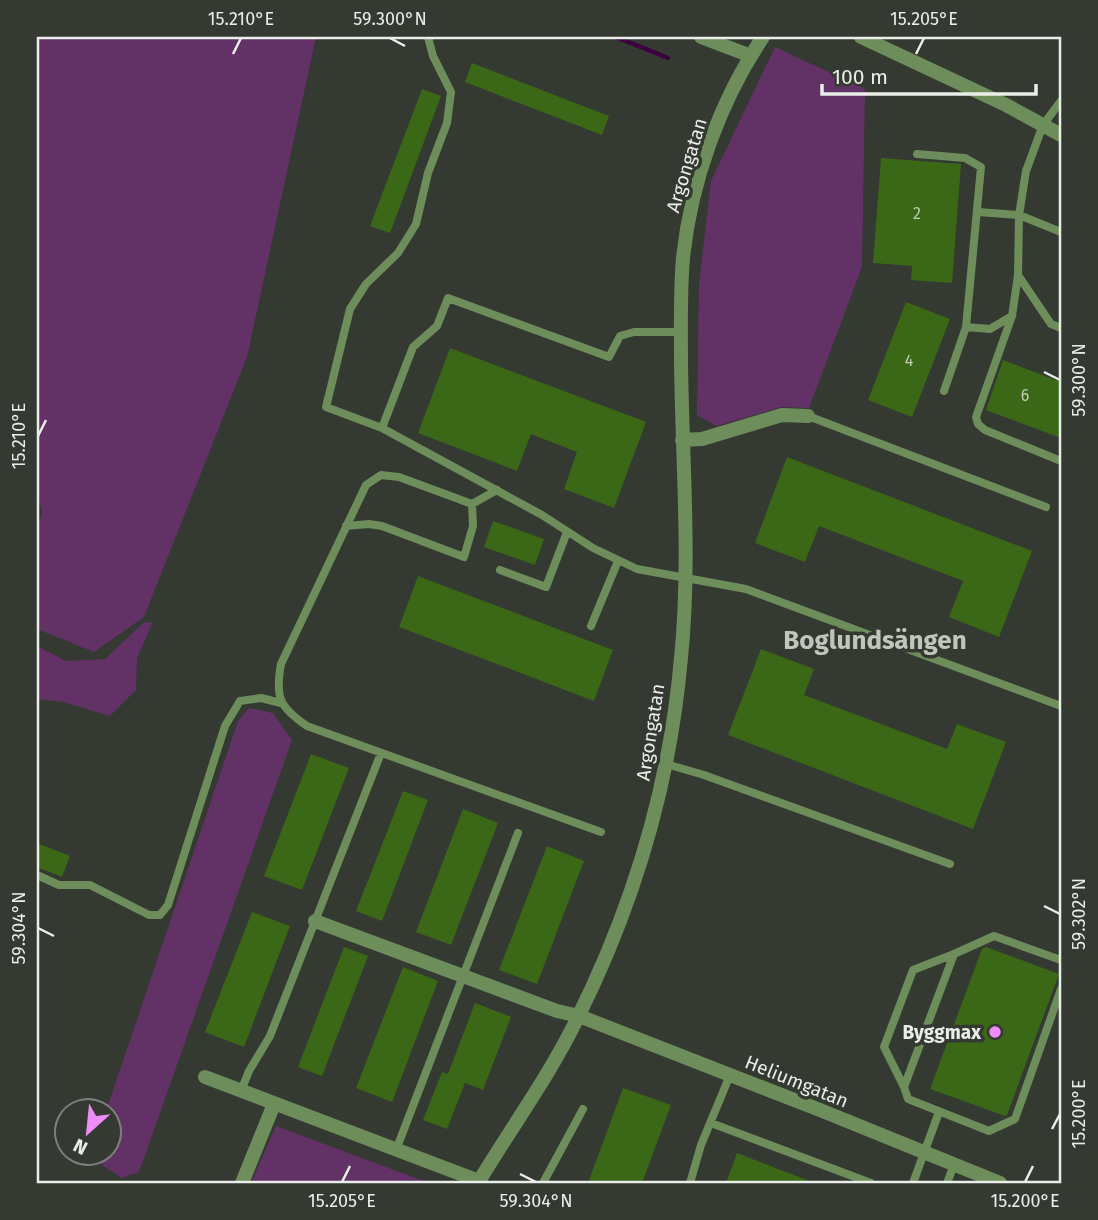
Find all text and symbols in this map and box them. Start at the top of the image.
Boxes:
text: 15.210°E [208,8,274,30]
text: 59.300°N [353,8,427,30]
text: 15.205°E [890,8,958,30]
scale bar [822,52,1035,96]
text: 100 m [832,64,888,90]
street label: Argongatan [661,115,712,215]
house number: 2 [913,204,921,223]
text: 59.300°N [1068,343,1090,417]
house number: 4 [905,351,914,370]
house number: 6 [1021,386,1029,405]
text: 15.210°E [8,403,30,469]
district label: Boglundsängen [783,625,967,656]
street label: Argongatan [631,682,670,782]
text: 59.302°N [1068,878,1090,950]
text: 59.304°N [8,892,30,965]
place label: Byggmax [902,1021,981,1044]
marker: Byggmax [987,1024,1003,1040]
street label: Heliumgatan [742,1050,852,1113]
text: 15.200°E [1068,1079,1090,1149]
north arrow [52,1098,122,1168]
text: N [70,1134,91,1160]
text: 15.205°E [308,1190,376,1212]
text: 59.304°N [500,1190,573,1212]
text: 15.200°E [990,1190,1060,1212]

